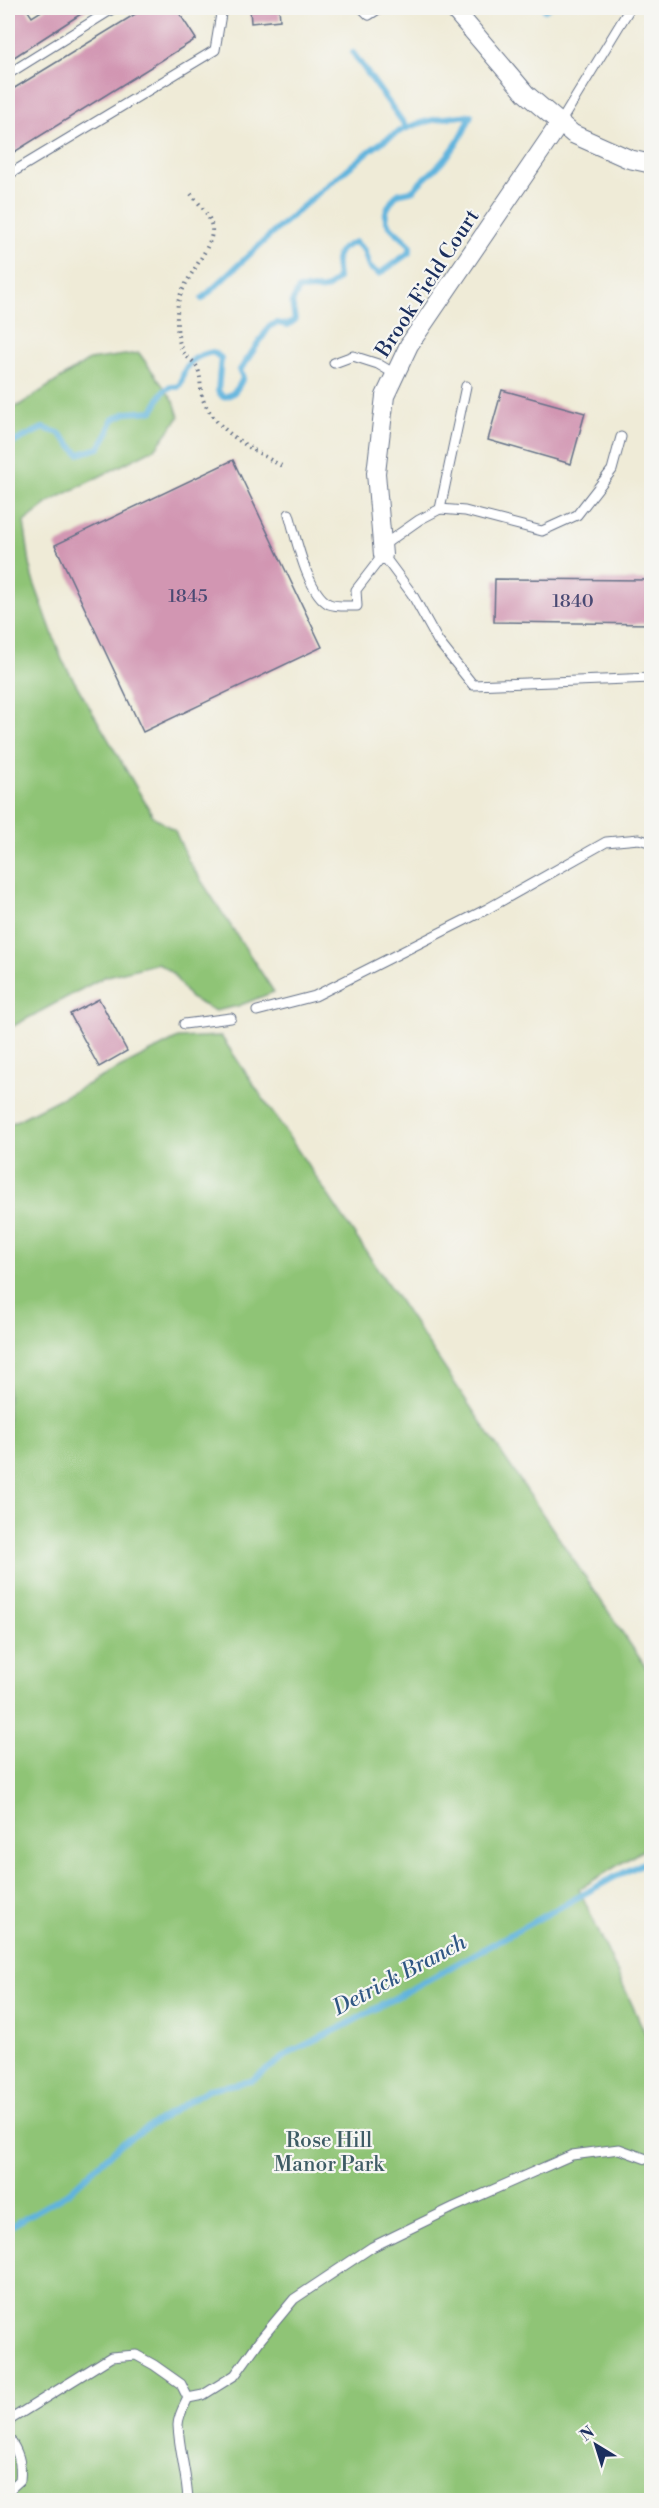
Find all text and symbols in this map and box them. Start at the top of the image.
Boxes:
street label: Brook Field Court [370,204,486,363]
house number: 1845 [168,585,208,608]
house number: 1840 [552,590,594,613]
water label: Detrick Branch [327,1928,472,2022]
park label: Rose Hill Manor Park [274,2128,385,2178]
north arrow [566,2415,626,2475]
text: N [576,2422,599,2446]

